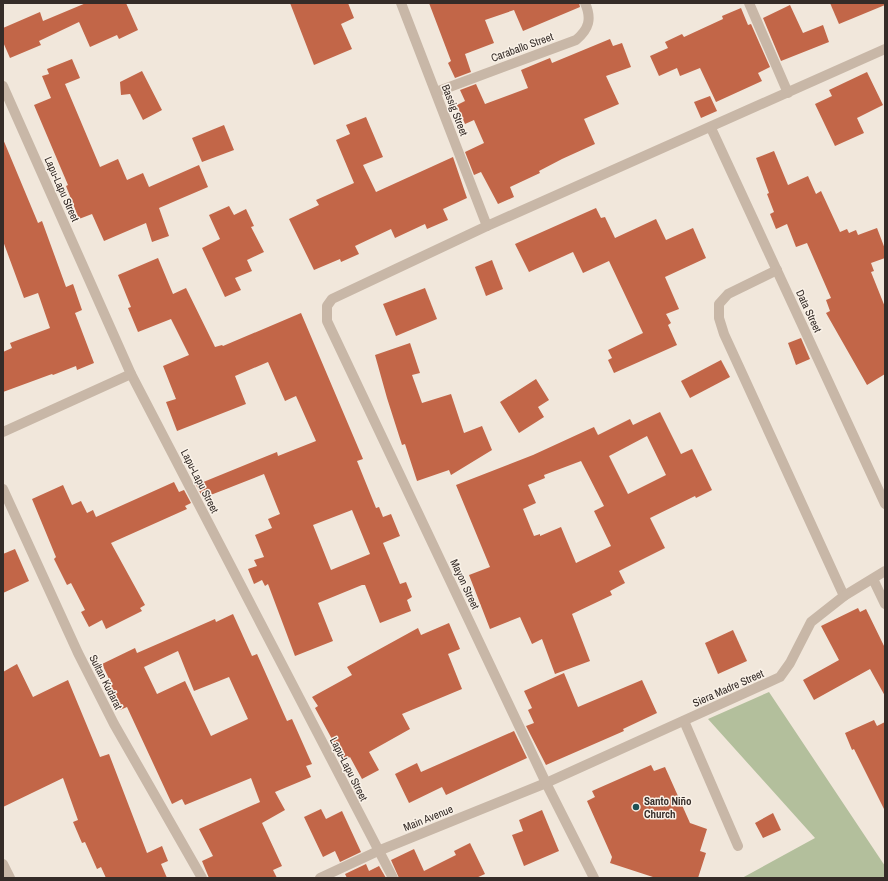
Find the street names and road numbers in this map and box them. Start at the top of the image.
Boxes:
street label: Caraballo Street [489,29,555,65]
street label: Bassig Street [439,82,471,138]
street label: Lapu-Lapu Street [41,154,83,224]
street label: Data Street [793,287,825,335]
street label: Lapu-Lapu Street [178,447,222,516]
street label: Mayon Street [447,557,483,612]
street label: Sultan Kudarat [86,652,126,712]
street label: Siera Madre Street [690,666,766,710]
street label: Lapu-Lapu Street [327,735,371,804]
street label: Main Avenue [401,802,455,834]

